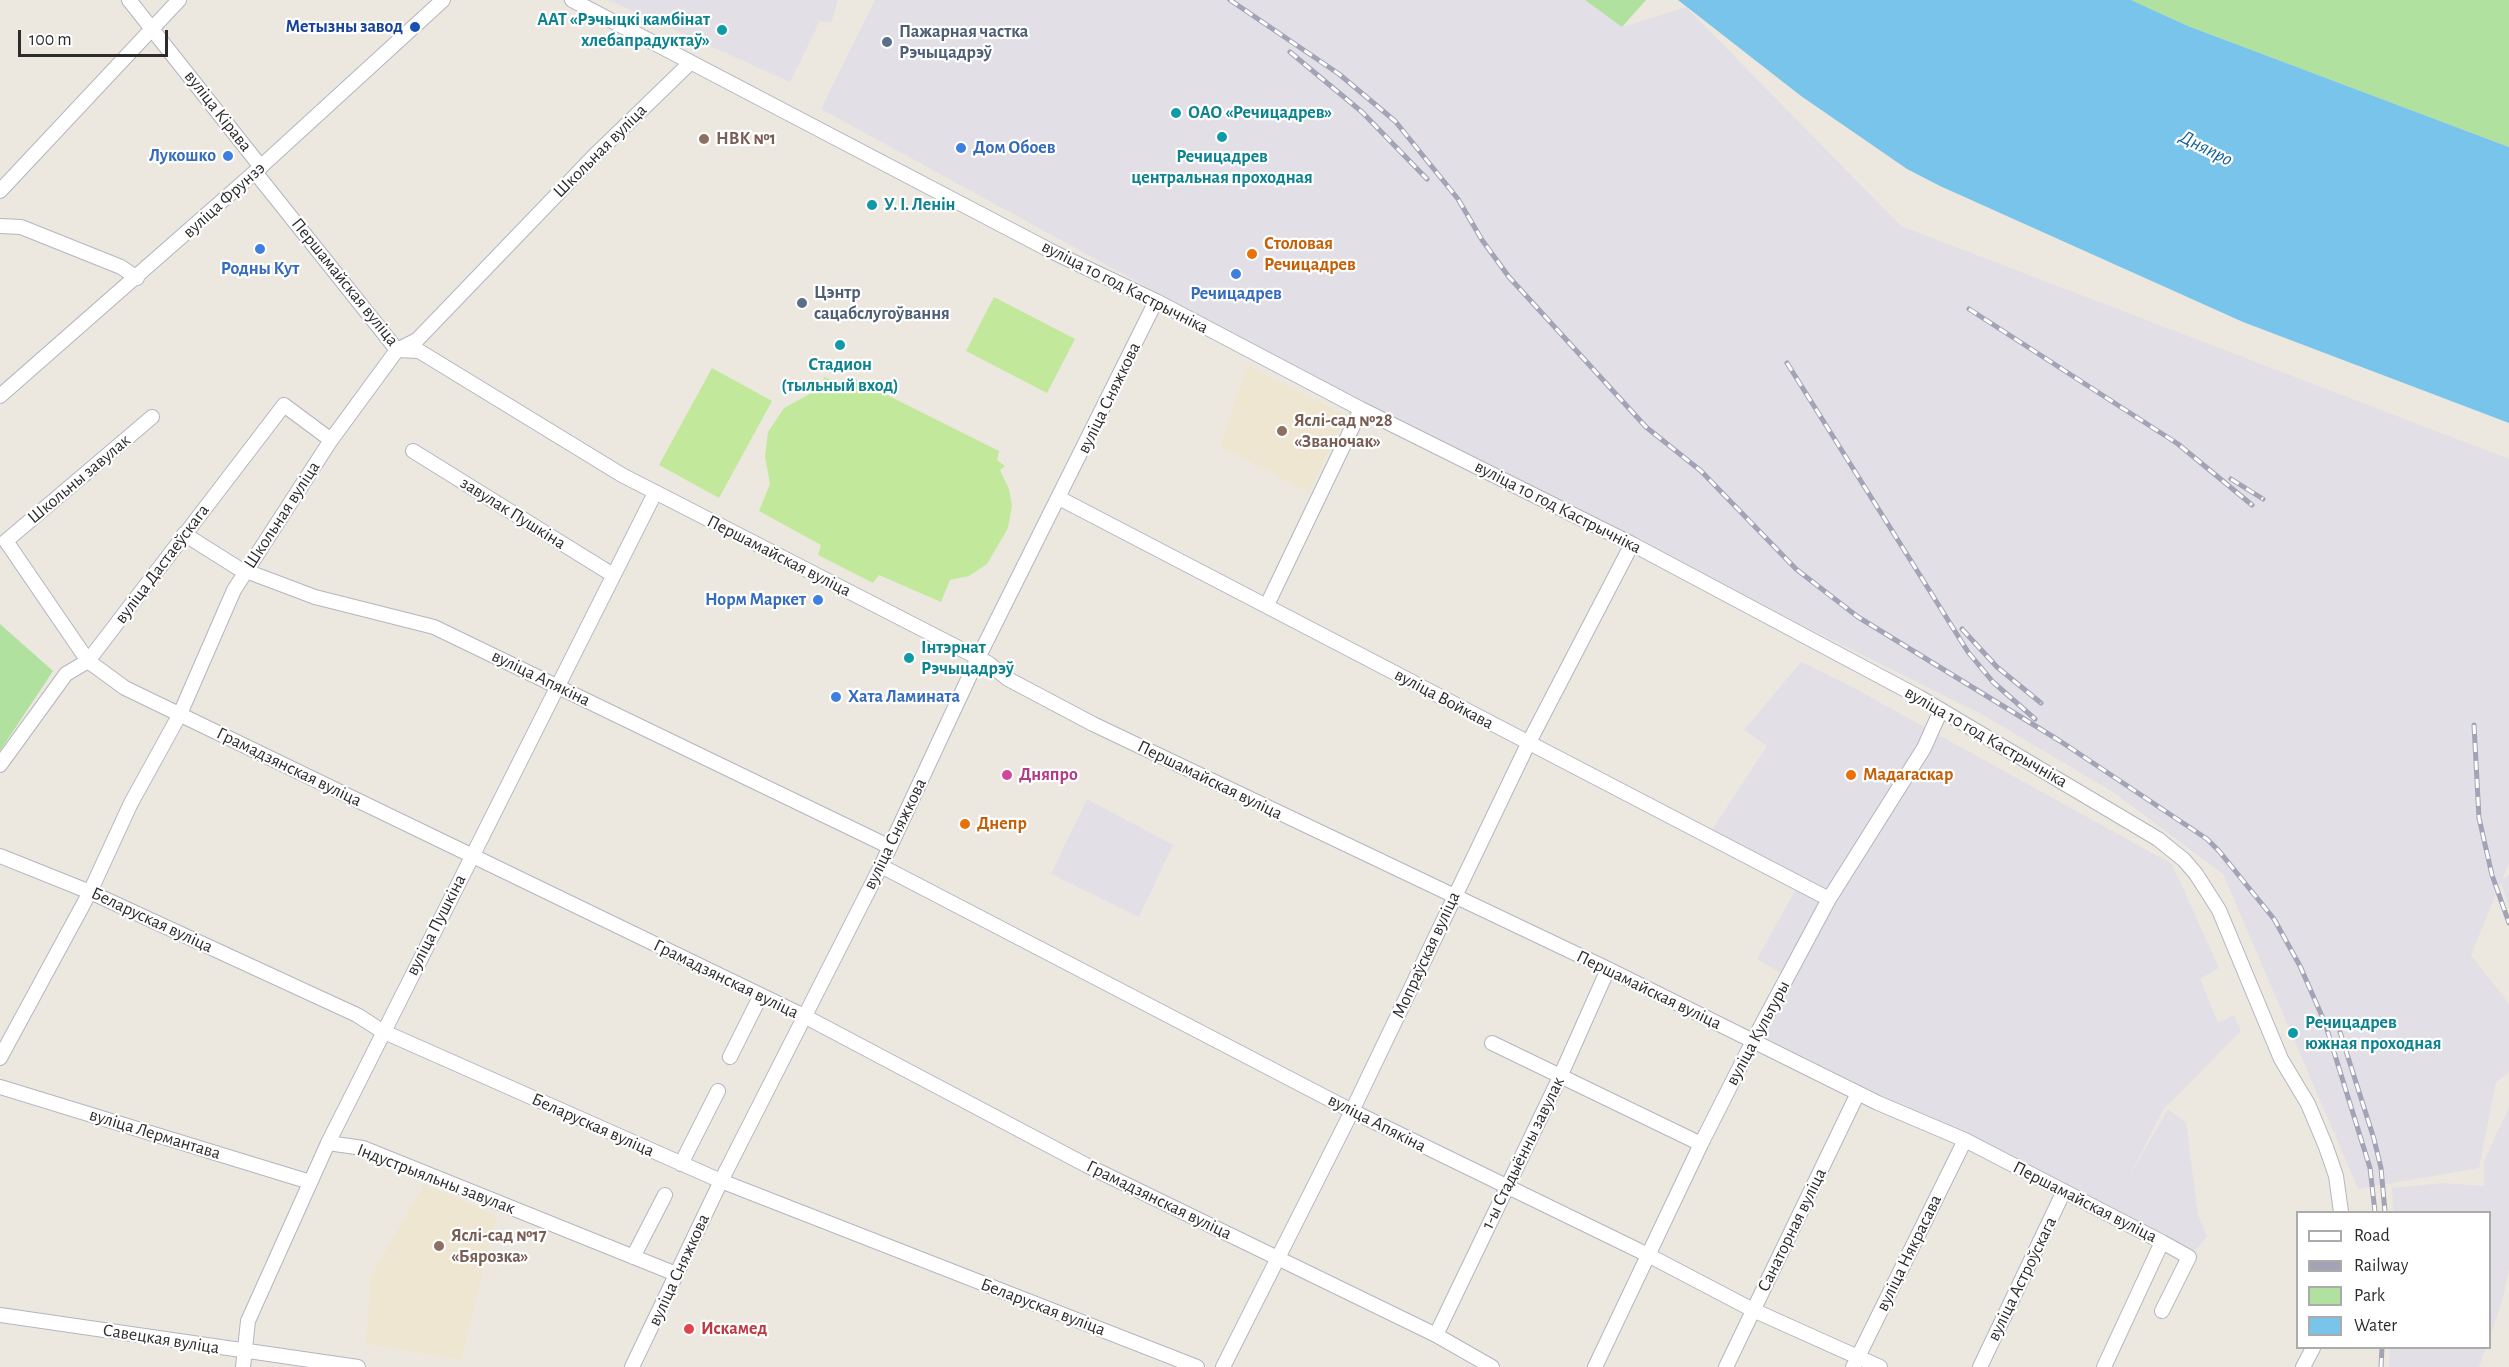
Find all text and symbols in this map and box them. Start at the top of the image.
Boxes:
place label: ААТ «Рэчыцкі камбінат хлебапрадуктаў» [537,9,710,52]
place label: Метызны завод [285,16,403,38]
scale bar [21,18,171,56]
marker: Метызны завод [408,20,422,34]
place label: Пажарная частка Рэчыцадрэў [899,21,1028,63]
marker: ААТ «Рэчыцкі камбінат хлебапрадуктаў» [715,23,729,37]
text: 100 m [29,31,72,49]
marker: Пажарная частка Рэчыцадрэў [880,35,894,49]
street label: вуліца Кірава [180,66,256,156]
street label: Школьная вуліца [549,100,651,202]
place label: ОАО «Речицадрев» [1188,102,1332,124]
marker: ОАО «Речицадрев» [1169,106,1183,120]
water label: Дняпро [2175,124,2237,172]
place label: НВК №1 [716,128,776,150]
marker: Речицадрев центральная проходная [1215,130,1229,144]
marker: НВК №1 [697,132,711,146]
place label: Дом Обоев [973,137,1055,159]
marker: Дом Обоев [954,141,968,155]
place label: Лукошко [149,145,216,167]
place label: Речицадрев центральная проходная [1131,146,1313,188]
marker: Лукошко [221,149,235,163]
street label: вуліца Фрунзэ [178,157,270,243]
place label: У. І. Ленін [884,194,956,216]
marker: У. І. Ленін [865,198,879,212]
street label: Першамайская вуліца [287,214,403,350]
place label: Столовая Речицадрев [1264,233,1356,276]
street label: вуліца 10 год Кастрычніка [1038,236,1212,338]
marker: Родны Кут [253,242,267,256]
marker: Столовая Речицадрев [1245,247,1259,261]
place label: Родны Кут [221,258,299,280]
marker: Речицадрев [1229,267,1243,281]
place label: Цэнтр сацабслугоўвання [814,282,950,324]
place label: Речицадрев [1190,283,1282,305]
marker: Цэнтр сацабслугоўвання [795,296,809,310]
marker: Стадион (тыльный вход) [833,338,847,352]
street label: вуліца Сняжкова [1073,339,1145,457]
place label: Стадион (тыльный вход) [781,354,899,397]
place label: Яслі-сад №28 «Званочак» [1294,410,1393,452]
marker: Яслі-сад №28 «Званочак» [1275,424,1289,438]
street label: Школьны завулак [23,430,135,528]
street label: вуліца 10 год Кастрычніка [1471,456,1645,558]
street label: Школьная вуліца [239,457,325,573]
street label: завулак Пушкіна [456,472,570,554]
street label: вуліца Дастаеўскага [110,500,214,628]
street label: Першамайская вуліца [703,510,855,602]
place label: Норм Маркет [705,589,806,611]
marker: Норм Маркет [811,593,825,607]
place label: Інтэрнат Рэчыцадрэў [921,637,1014,680]
street label: вуліца Апякіна [488,645,594,711]
marker: Інтэрнат Рэчыцадрэў [902,651,916,665]
street label: вуліца Войкава [1391,664,1497,734]
street label: вуліца 10 год Кастрычніка [1901,682,2071,792]
place label: Хата Ламината [848,686,960,708]
marker: Хата Ламината [829,690,843,704]
street label: Грамадзянская вуліца [213,722,365,812]
street label: Першамайская вуліца [1134,736,1286,824]
place label: Дняпро [1019,764,1078,786]
place label: Мадагаскар [1863,764,1953,786]
marker: Дняпро [1000,768,1014,782]
marker: Мадагаскар [1844,768,1858,782]
street label: вуліца Сняжкова [859,775,931,893]
place label: Днепр [977,813,1027,835]
marker: Днепр [958,817,972,831]
street label: вуліца Пушкіна [401,871,471,979]
street label: Беларуская вуліца [88,882,216,958]
street label: Мопраўская вуліца [1387,888,1465,1022]
street label: Грамадзянская вуліца [650,934,802,1024]
street label: Першамайская вуліца [1573,946,1725,1034]
street label: вуліца Культуры [1721,977,1795,1089]
place label: Речицадрев южная проходная [2305,1012,2441,1054]
marker: Речицадрев южная проходная [2286,1026,2300,1040]
street label: 1-ы Стадыённы завулак [1477,1073,1569,1233]
street label: Беларуская вуліца [528,1088,658,1162]
street label: вуліца Апякіна [1324,1089,1430,1157]
street label: вуліца Лермантава [87,1104,223,1164]
street label: Індустрыяльны завулак [354,1139,518,1219]
street label: Грамадзянская вуліца [1083,1155,1235,1245]
street label: Першамайская вуліца [2009,1156,2161,1248]
street label: Санаторная вуліца [1753,1165,1831,1295]
street label: вуліца Някрасава [1871,1191,1947,1315]
street label: вуліца Сняжкова [644,1210,714,1330]
legend [2296,1211,2491,1349]
street label: вуліца Астроўскага [1983,1213,2061,1345]
place label: Яслі-сад №17 «Бярозка» [451,1225,547,1268]
text: Road [2354,1227,2390,1245]
marker: Яслі-сад №17 «Бярозка» [432,1239,446,1253]
text: Railway [2354,1257,2408,1275]
street label: Беларуская вуліца [978,1273,1108,1341]
text: Park [2354,1287,2385,1305]
text: Water [2354,1317,2397,1335]
place label: Искамед [701,1318,767,1340]
street label: Савецкая вуліца [101,1319,221,1359]
marker: Искамед [682,1322,696,1336]

